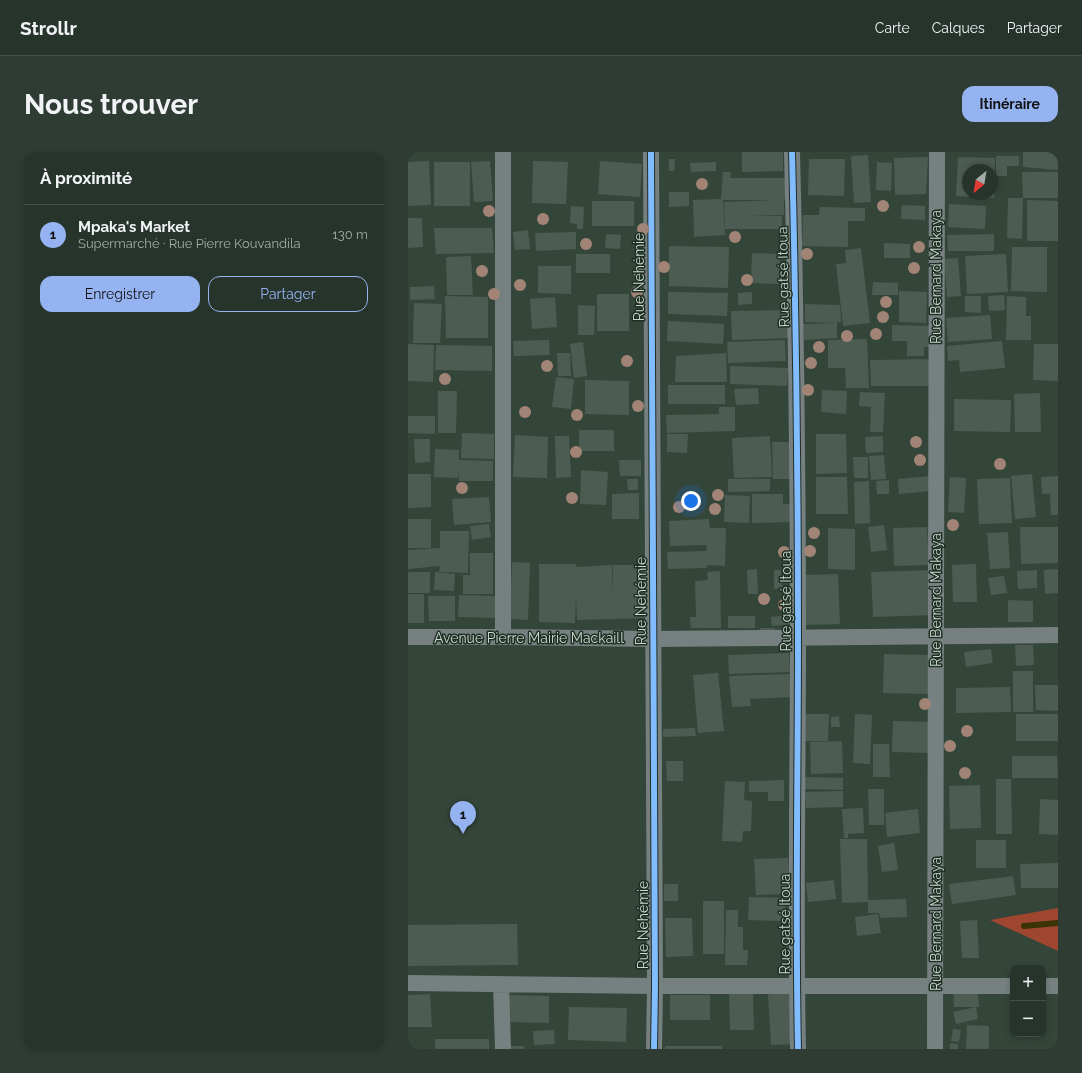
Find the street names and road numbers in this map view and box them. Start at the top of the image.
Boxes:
street label: Rue Bernard Makaya [928,210,944,344]
street label: Rue gatsé Itoua [774,226,792,328]
street label: Rue Nehémie [631,233,647,321]
street label: Rue Bernard Makaya [928,533,944,667]
street label: Rue gatsé Itoua [778,551,794,651]
street label: Rue Nehémie [633,557,649,645]
street label: Avenue Pierre Mairie Mackaill [434,630,624,646]
street label: Rue Bernard Makaya [928,857,944,991]
street label: Rue gatsé Itoua [777,874,793,974]
street label: Rue Nehémie [635,881,651,969]

